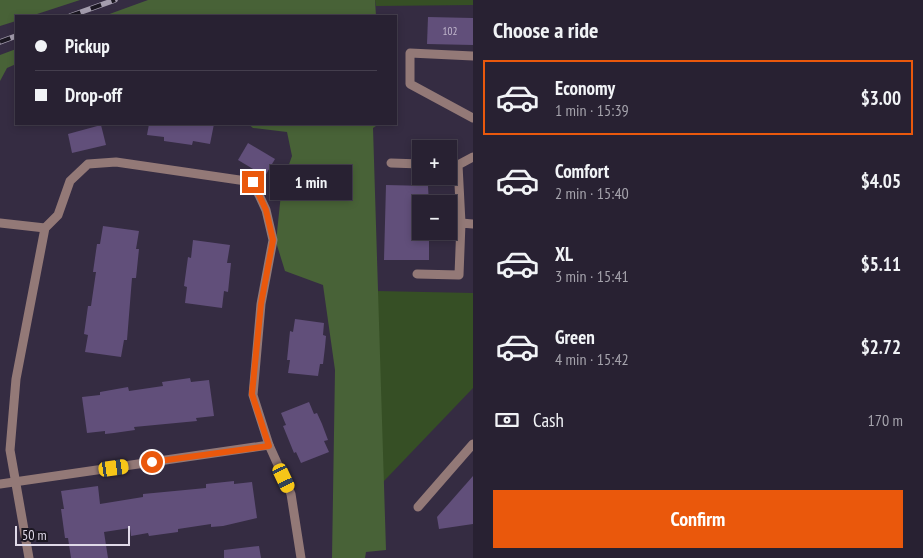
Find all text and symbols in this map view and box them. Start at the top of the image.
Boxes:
text: Choose a ride [493,16,598,44]
house number: 102 [443,24,457,38]
text: Pickup [65,34,110,58]
icon: car [495,75,540,120]
text: Economy [555,76,615,100]
text: Drop-off [65,83,122,107]
text: $3.00 [861,86,901,110]
text: 1 min · 15:39 [555,100,629,120]
map controls [412,140,457,240]
button: + [412,140,457,185]
icon: car [495,158,540,203]
text: Comfort [555,159,609,183]
callout: 1 min [270,164,353,200]
text: $4.05 [861,169,901,193]
route end [242,171,264,193]
text: 1 min [295,172,327,192]
text: 2 min · 15:40 [555,183,629,203]
button: − [412,195,457,240]
icon: car [495,241,540,286]
text: XL [555,242,573,266]
text: $5.11 [861,252,901,276]
text: 3 min · 15:41 [555,266,629,286]
icon: car [495,324,540,369]
text: Green [555,325,595,349]
text: $2.72 [861,335,901,359]
text: 4 min · 15:42 [555,349,629,369]
icon: cash [493,406,521,434]
text: Cash [533,408,564,432]
text: 170 m [868,410,903,430]
route start [141,451,163,473]
car [98,458,129,478]
car [270,461,297,495]
button: Confirm [493,490,903,548]
scale bar [15,523,130,546]
text: 50 m [22,526,47,544]

